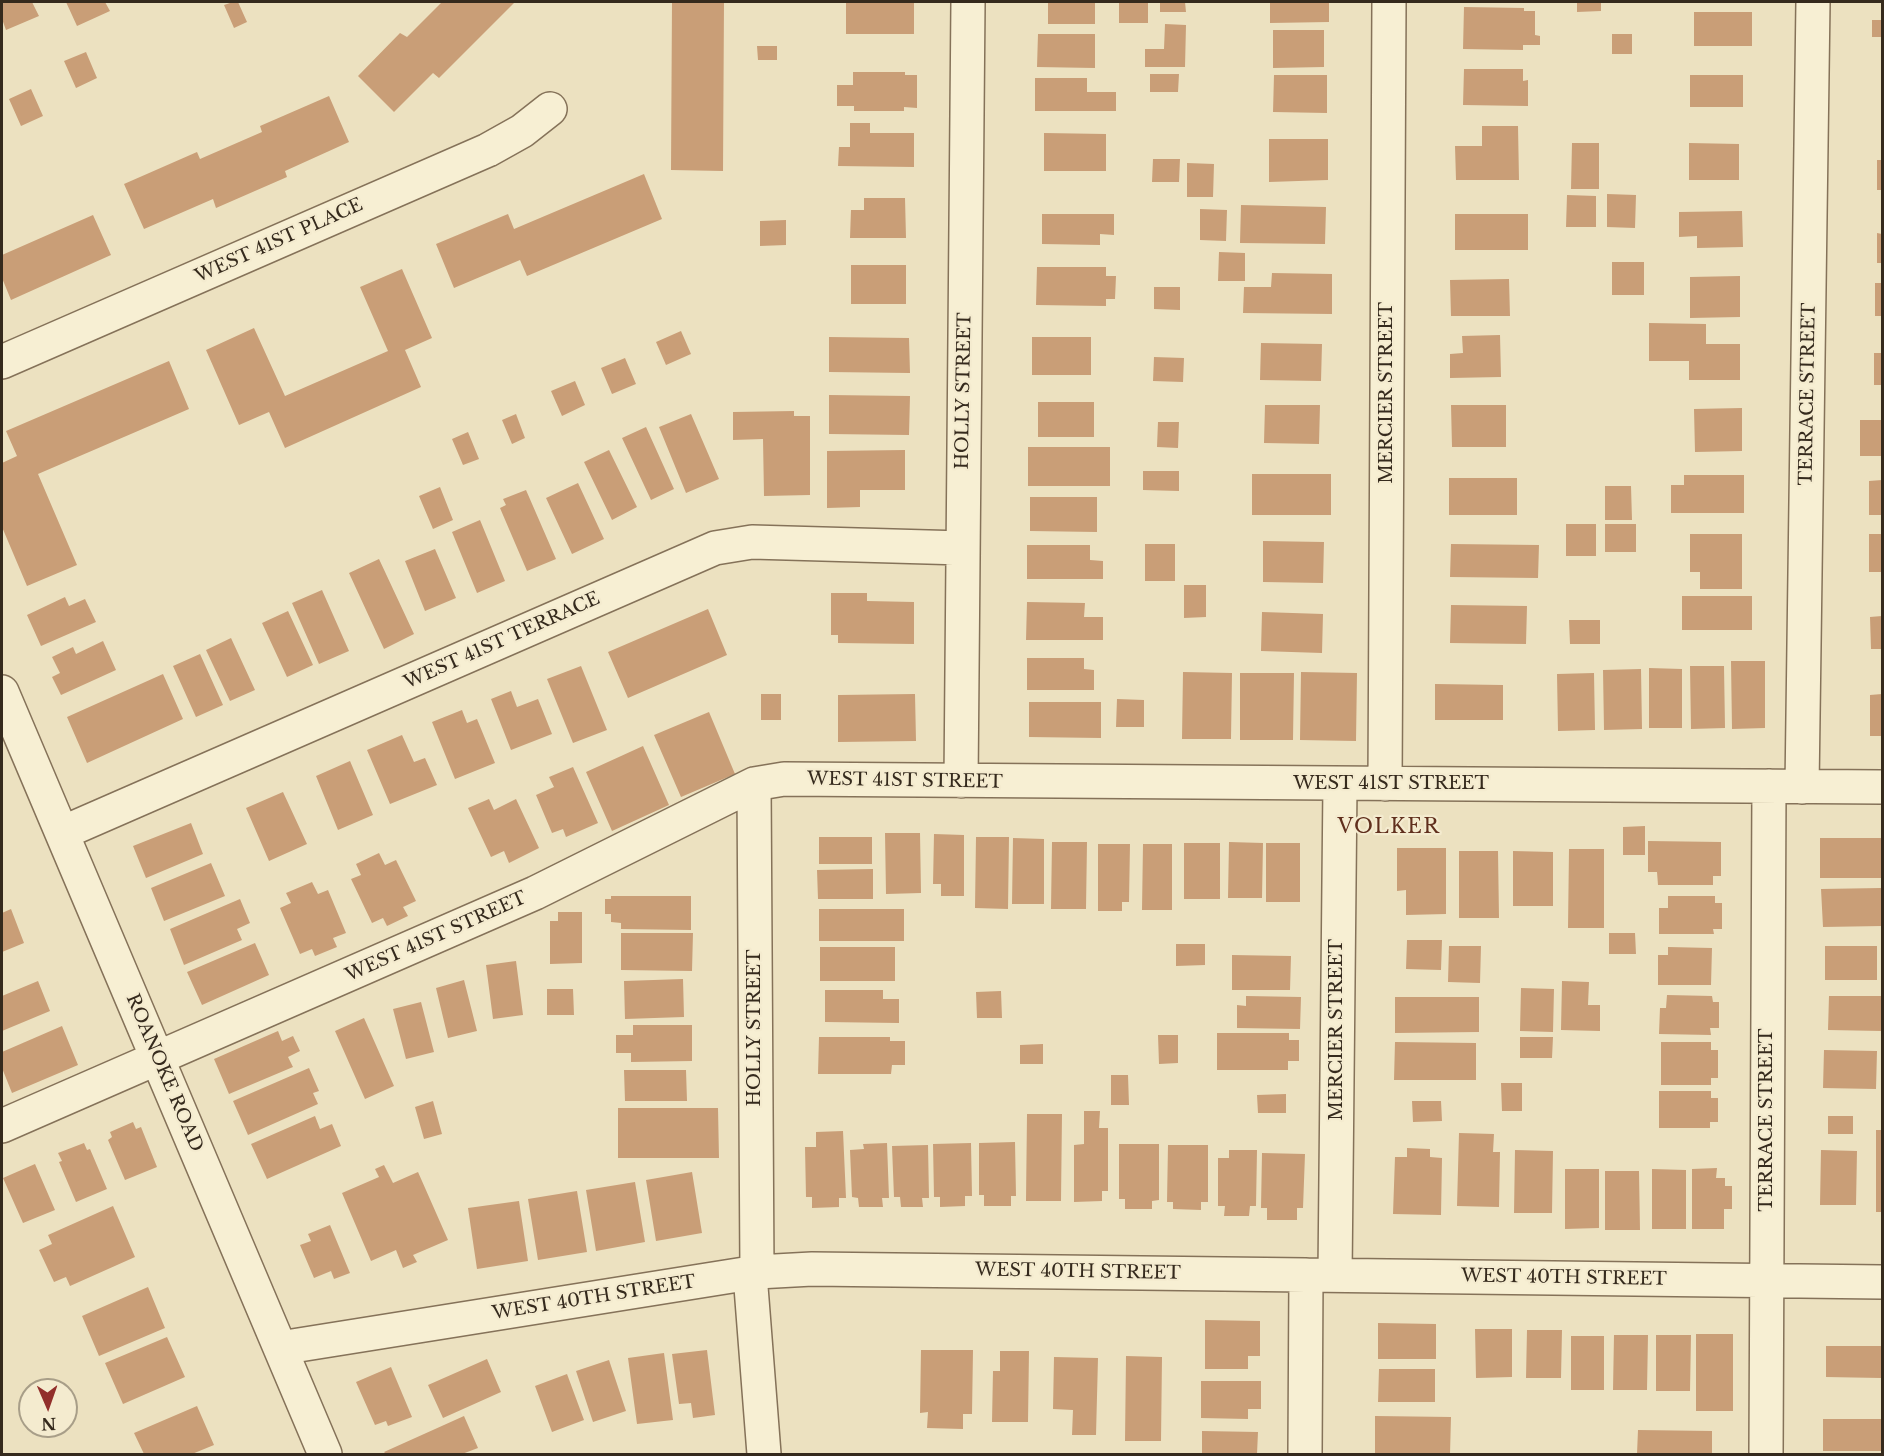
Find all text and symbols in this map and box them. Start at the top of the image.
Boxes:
street label: WEST 41ST PLACE [192,194,366,288]
street label: MERCIER STREET [1376,302,1398,484]
street label: TERRACE STREET [1796,302,1820,486]
street label: HOLLY STREET [952,312,976,470]
street label: WEST 41ST TERRACE [401,588,603,694]
street label: WEST 41ST STREET [807,768,1003,794]
street label: WEST 41ST STREET [1293,773,1489,795]
district label: VOLKER [1337,815,1441,839]
street label: WEST 41ST STREET [342,887,530,987]
street label: MERCIER STREET [1326,939,1348,1121]
street label: HOLLY STREET [744,949,766,1107]
street label: ROANOKE ROAD [121,991,207,1155]
street label: TERRACE STREET [1756,1029,1778,1211]
street label: WEST 40TH STREET [975,1259,1181,1285]
street label: WEST 40TH STREET [1461,1265,1667,1291]
street label: WEST 40TH STREET [491,1271,697,1325]
north arrow [18,1378,78,1438]
text: N [41,1414,56,1434]

